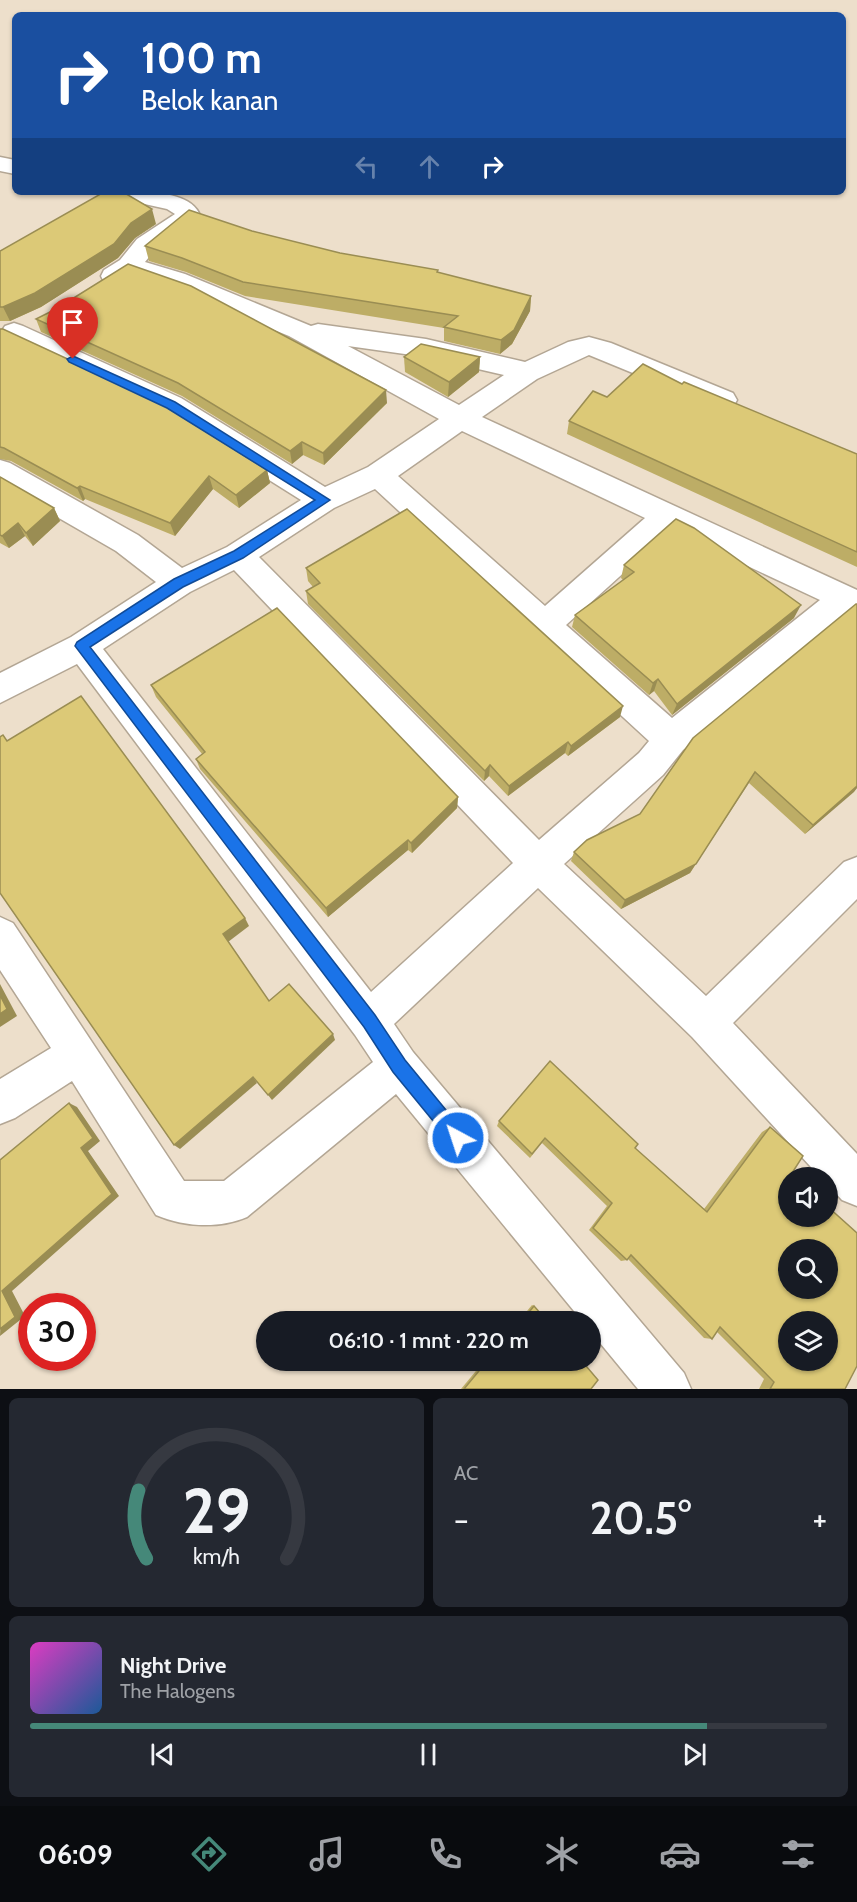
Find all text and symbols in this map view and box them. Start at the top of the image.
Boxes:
text: 100 m [141,32,262,84]
icon: right [42,36,120,114]
text: Belok kanan [141,84,278,117]
icon: left [350,150,383,183]
icon: ahead [413,150,446,183]
icon: right [476,150,509,183]
pin [47,297,98,359]
icon: arrive [56,306,89,339]
position arrow [426,1106,490,1170]
map controls [778,1167,838,1371]
button: sound [778,1167,838,1227]
button: search [778,1239,838,1299]
speed limit sign: 30 [18,1293,96,1371]
button: layers [778,1311,838,1371]
text: 06:10 · 1 mnt · 220 m [328,1327,529,1354]
text: AC [454,1461,478,1485]
text: 29 [182,1473,251,1549]
text: 20.5° [590,1491,691,1545]
text: − [454,1499,469,1539]
text: + [812,1499,827,1539]
text: km/h [193,1544,240,1570]
text: Night Drive [120,1652,226,1679]
text: The Halogens [120,1679,235,1703]
icon: previous [146,1738,179,1771]
icon: pause [412,1738,445,1771]
icon: next [678,1738,711,1771]
icon: directions [188,1833,230,1875]
icon: music [306,1833,348,1875]
icon: phone [424,1833,466,1875]
icon: climate [541,1833,583,1875]
icon: car [659,1833,701,1875]
icon: filters [777,1833,819,1875]
text: 06:09 [38,1838,112,1871]

